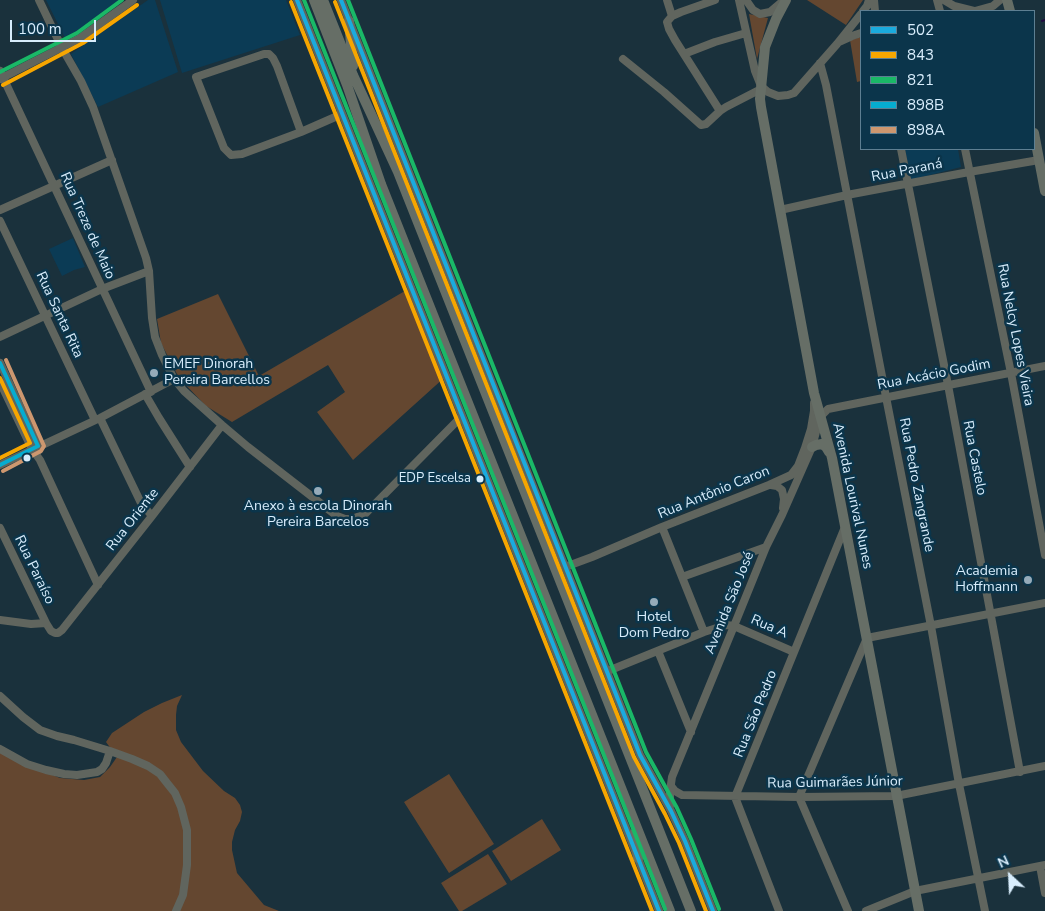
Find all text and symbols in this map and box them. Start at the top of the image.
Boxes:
scale bar [12,10,99,42]
legend [860,10,1035,150]
text: 100 m [18,19,62,39]
text: 502 [907,20,934,40]
text: 843 [907,45,934,65]
text: 821 [907,70,934,90]
text: 898B [907,95,944,115]
text: 898A [907,120,945,140]
street label: Rua Paraná [870,156,944,186]
street label: Rua Treze de Maio [56,170,118,282]
street label: Rua Nelcy Lopes Vieira [993,262,1037,408]
street label: Rua Santa Rita [32,269,86,361]
street label: Rua Acácio Godim [876,356,992,394]
place label: EMEF Dinorah Pereira Barcellos [164,357,270,390]
marker: EMEF Dinorah Pereira Barcellos [148,367,160,379]
street label: Rua Pedro Zangrande [895,416,937,554]
street label: Rua Castelo [959,419,989,497]
street label: Avenida Lourival Nunes [828,421,876,571]
unlabelled marker [22,453,32,463]
street label: Rua Antônio Caron [656,463,772,523]
place label: EDP Escelsa [399,471,471,487]
marker: EDP Escelsa [475,474,485,484]
street label: Rua Oriente [103,485,163,555]
marker: Anexo à escola Dinorah Pereira Barcelos [312,485,324,497]
place label: Anexo à escola Dinorah Pereira Barcelos [244,499,392,532]
street label: Rua Paraíso [10,533,58,607]
street label: Avenida São José [702,549,758,657]
place label: Academia Hoffmann [955,564,1018,596]
marker: Academia Hoffmann [1022,574,1034,586]
marker: Hotel Dom Pedro [648,596,660,608]
place label: Hotel Dom Pedro [619,610,689,642]
street label: Rua A [748,612,790,642]
street label: Rua São Pedro [731,668,781,760]
street label: Rua Guimarães Júnior [767,773,903,793]
north arrow [985,851,1035,901]
text: N [995,851,1012,873]

